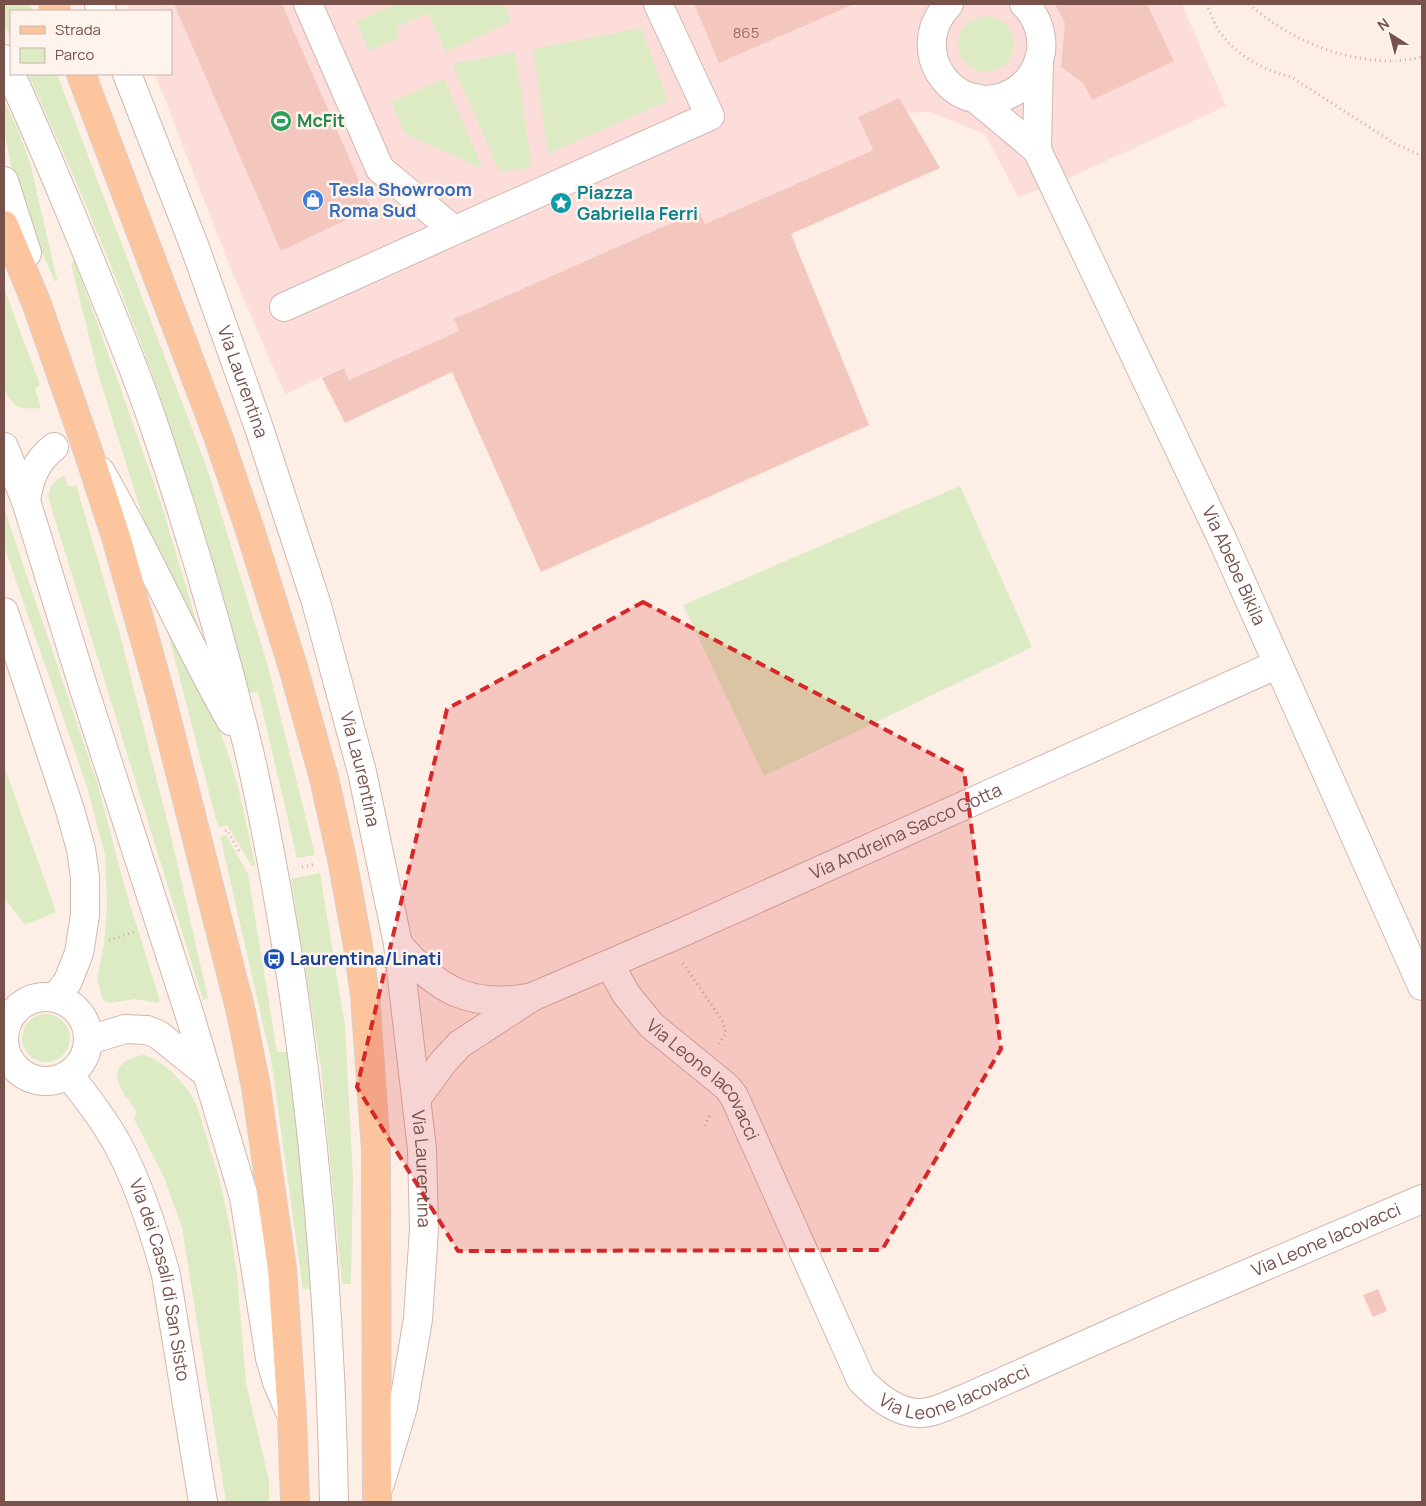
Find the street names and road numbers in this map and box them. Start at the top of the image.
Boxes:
street label: Via Laurentina [213,322,274,441]
street label: Via Abebe Bikila [1197,502,1272,629]
street label: Via Laurentina [335,709,386,829]
street label: Via Andreina Sacco Gotta [806,777,1005,884]
street label: Via Leone Iacovacci [642,1013,765,1144]
street label: Via Laurentina [407,1109,437,1228]
street label: Via dei Casali di San Sisto [124,1175,196,1383]
street label: Via Leone Iacovacci [1248,1197,1404,1281]
street label: Via Leone Iacovacci [874,1358,1033,1424]

